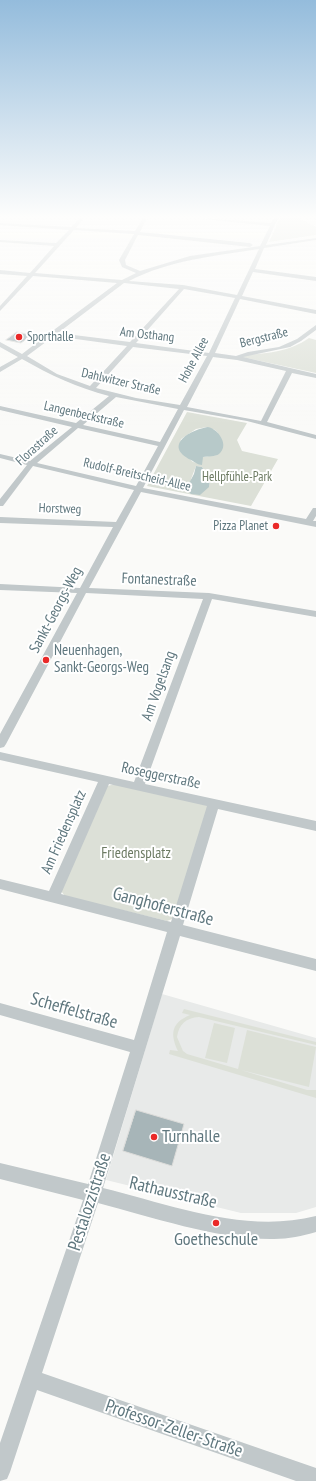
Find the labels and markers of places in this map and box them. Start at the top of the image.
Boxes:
place label: Sporthalle [27,329,74,345]
marker: Sporthalle [14,332,24,342]
place label: Pizza Planet [213,518,268,534]
marker: Pizza Planet [271,521,281,531]
place label: Neuenhagen, Sankt-Georgs-Weg [54,642,149,677]
marker: Neuenhagen, Sankt-Georgs-Weg [41,655,51,665]
place label: Turnhalle [162,1126,220,1148]
marker: Turnhalle [149,1132,159,1142]
marker: Goetheschule [211,1218,221,1228]
place label: Goetheschule [174,1229,258,1251]

